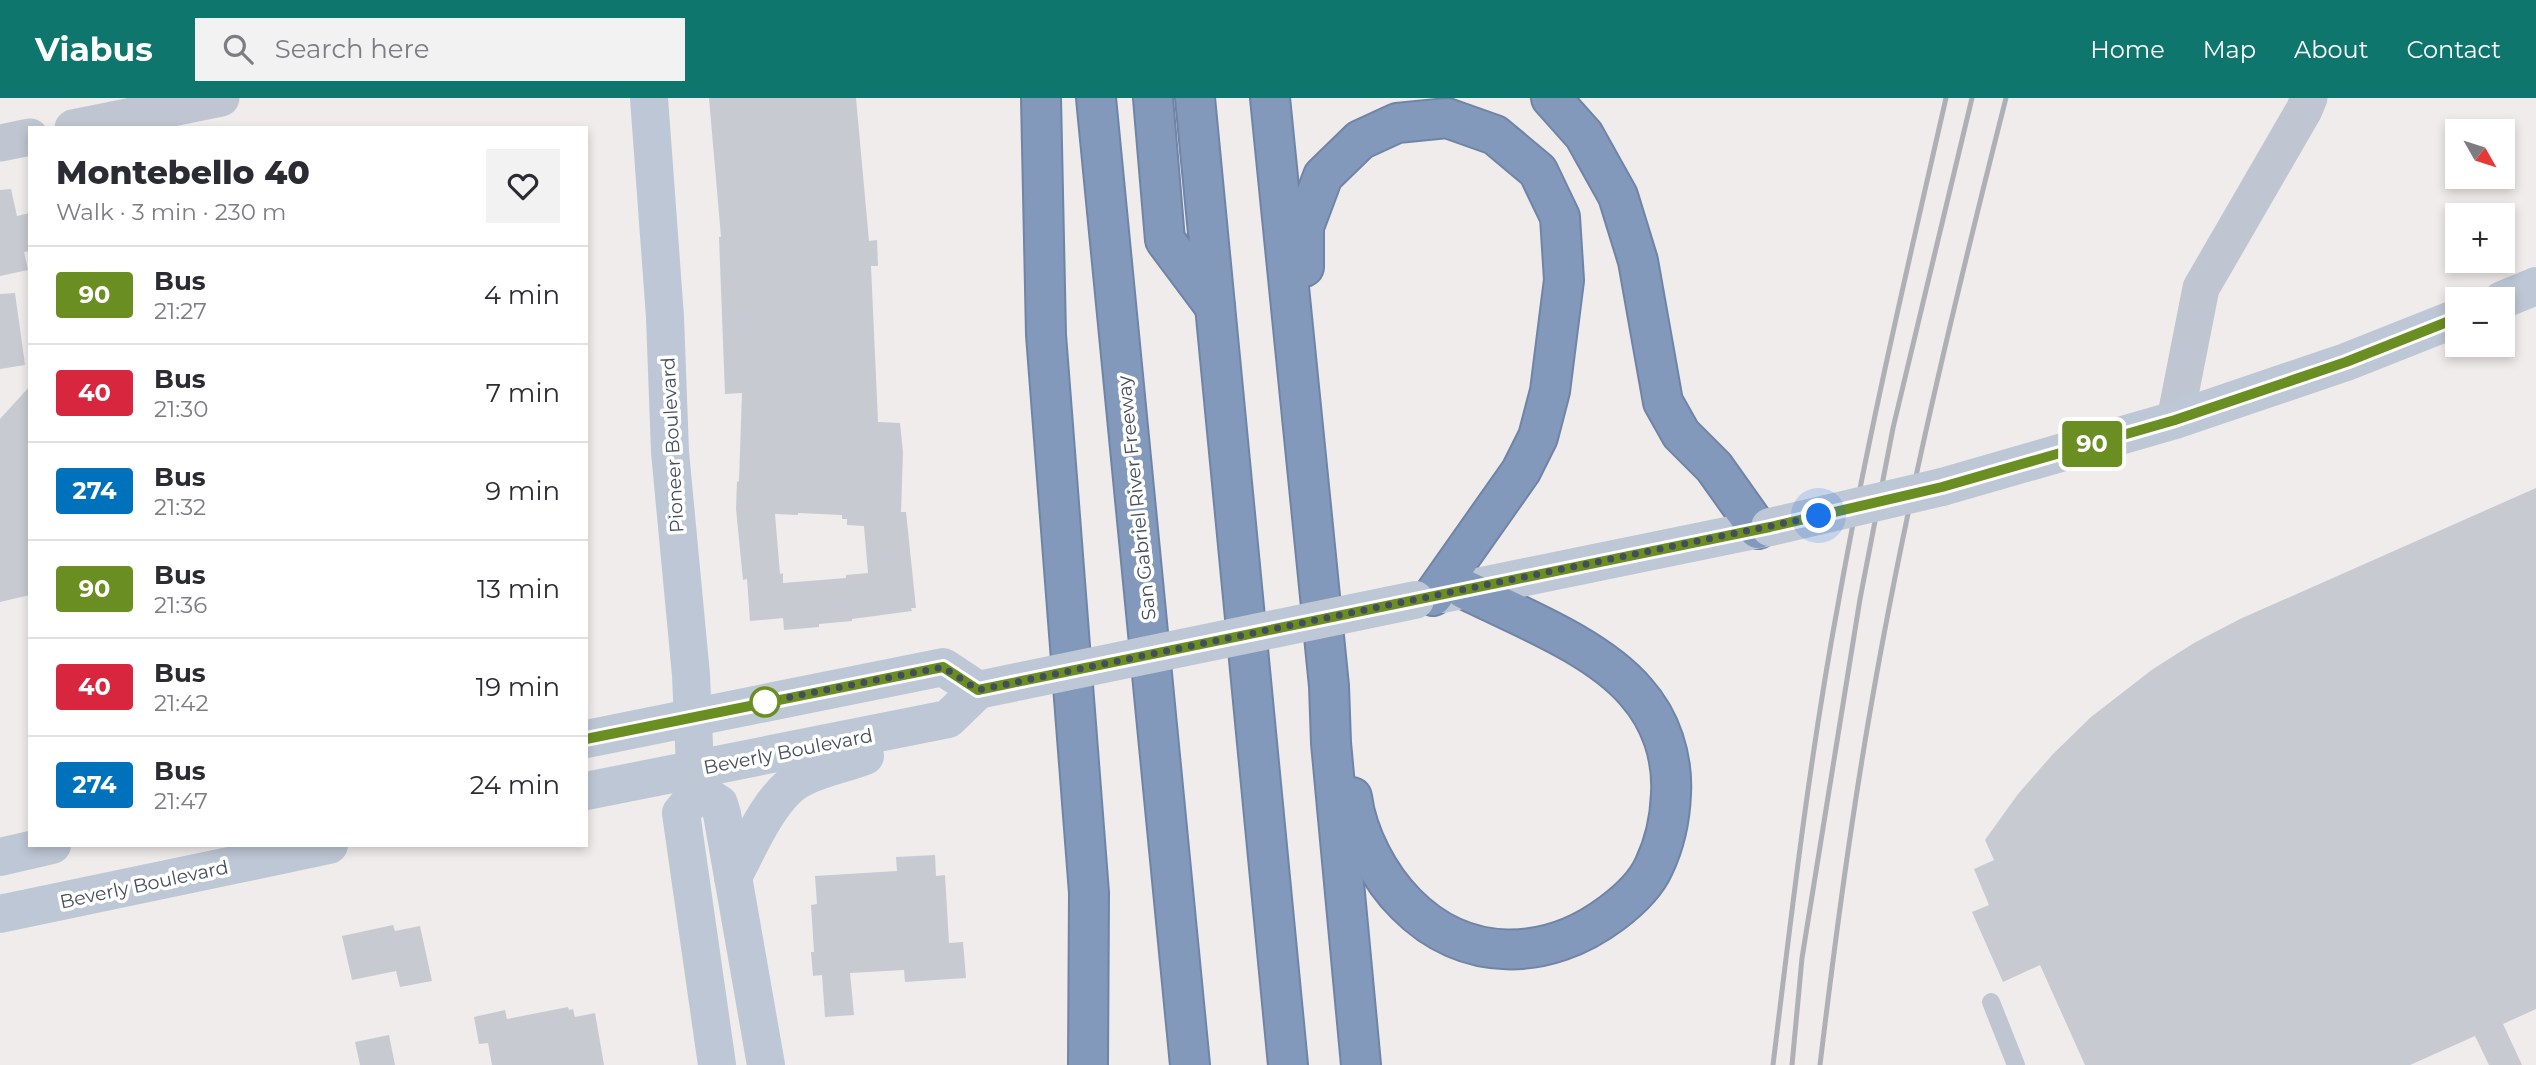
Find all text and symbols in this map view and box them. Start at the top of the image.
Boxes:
search box [195,18,685,81]
text: Viabus [35,29,153,69]
icon: search [219,30,257,68]
text: Search here [275,33,429,65]
text: Home [2090,35,2165,64]
text: Map [2203,35,2256,64]
text: About [2294,35,2368,64]
text: Contact [2406,35,2501,64]
north arrow [2445,119,2515,189]
map controls [2445,119,2515,357]
button: heart [486,149,560,223]
text: Montebello 40 [56,152,310,192]
text: Walk · 3 min · 230 m [56,198,286,226]
button: + [2445,203,2515,273]
text: Bus [154,265,206,297]
text: 4 min [484,279,560,311]
text: 90 [79,280,110,309]
button: − [2445,287,2515,357]
text: 21:27 [154,297,207,325]
street label: Pioneer Boulevard [656,357,689,533]
text: Bus [154,363,206,395]
street label: San Gabriel River Freeway [1112,374,1161,621]
text: 7 min [486,377,560,409]
text: 40 [78,378,111,407]
text: 21:30 [154,395,208,423]
line badge: 90 [2060,421,2124,467]
text: 90 [2076,429,2108,458]
text: Bus [154,461,206,493]
text: 9 min [485,475,560,507]
text: 274 [72,476,117,505]
text: 21:32 [154,493,206,521]
your location [1801,498,1836,533]
text: Bus [154,559,206,591]
text: 13 min [477,573,560,605]
text: 90 [79,574,110,603]
text: 21:36 [154,591,207,619]
text: Bus [154,657,206,689]
text: 19 min [476,671,560,703]
text: 40 [78,672,111,701]
unlabelled marker [750,687,780,717]
text: 21:42 [154,689,208,717]
street label: Beverly Boulevard [702,724,875,779]
text: Bus [154,755,206,787]
text: 24 min [470,769,560,801]
text: 274 [72,770,117,799]
text: 21:47 [154,787,208,815]
street label: Beverly Boulevard [58,855,230,914]

